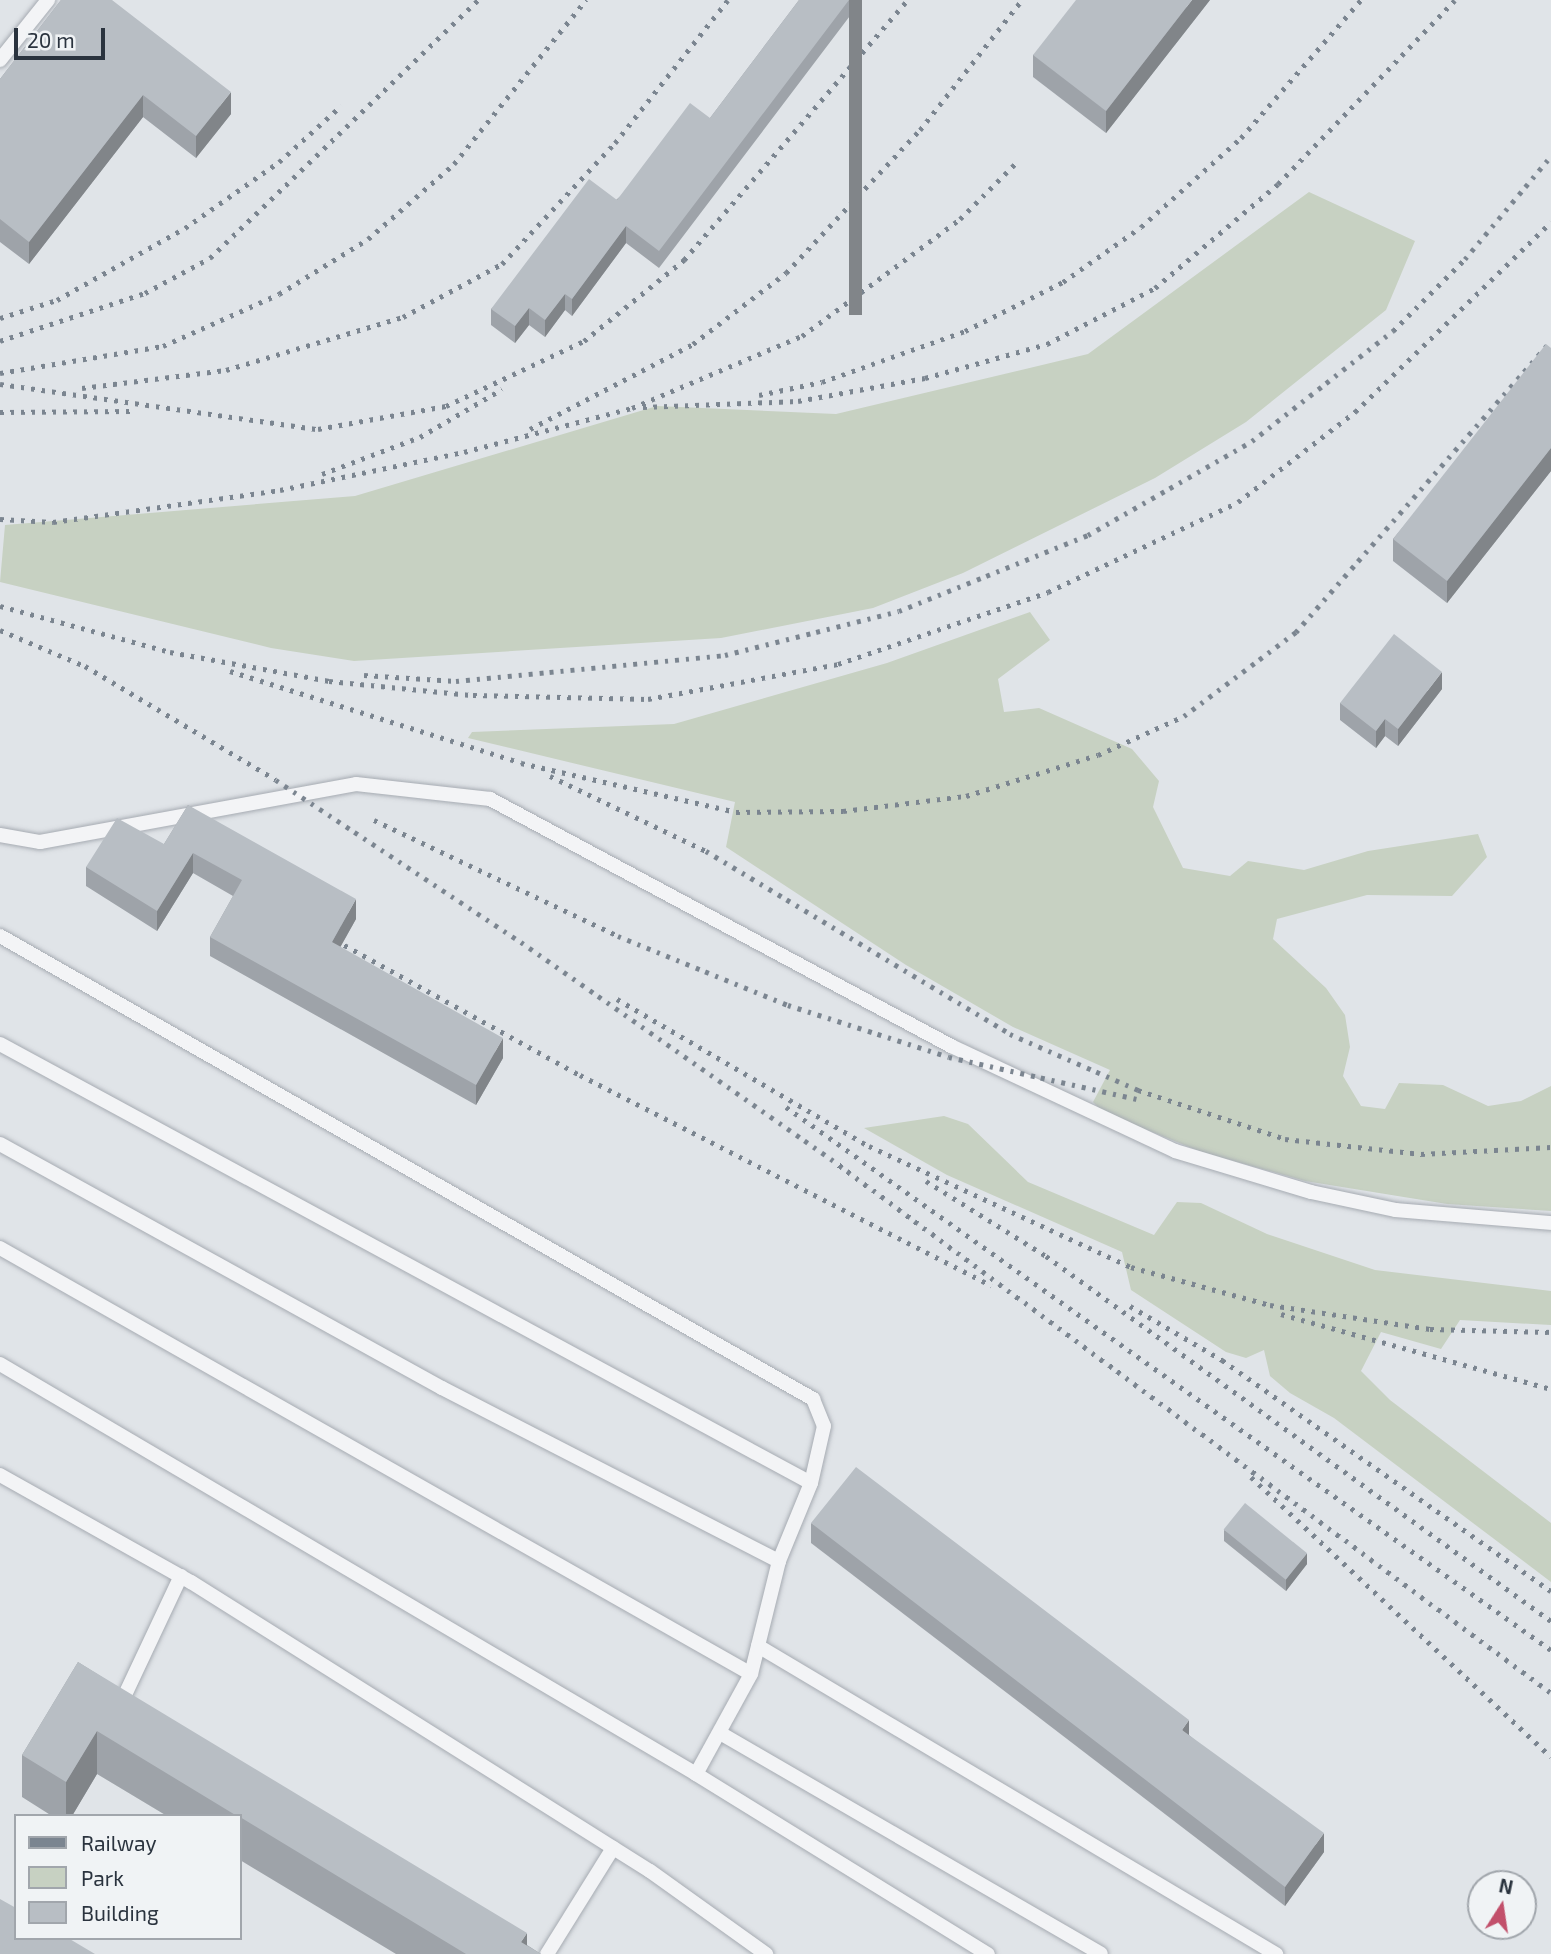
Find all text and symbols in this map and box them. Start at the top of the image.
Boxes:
scale bar [18,14,108,58]
text: 20 m [27,27,75,52]
legend [14,1814,242,1940]
text: Railway [81,1830,157,1855]
text: Park [81,1865,124,1890]
north arrow [1467,1870,1537,1940]
text: N [1497,1873,1515,1899]
text: Building [81,1900,159,1925]

